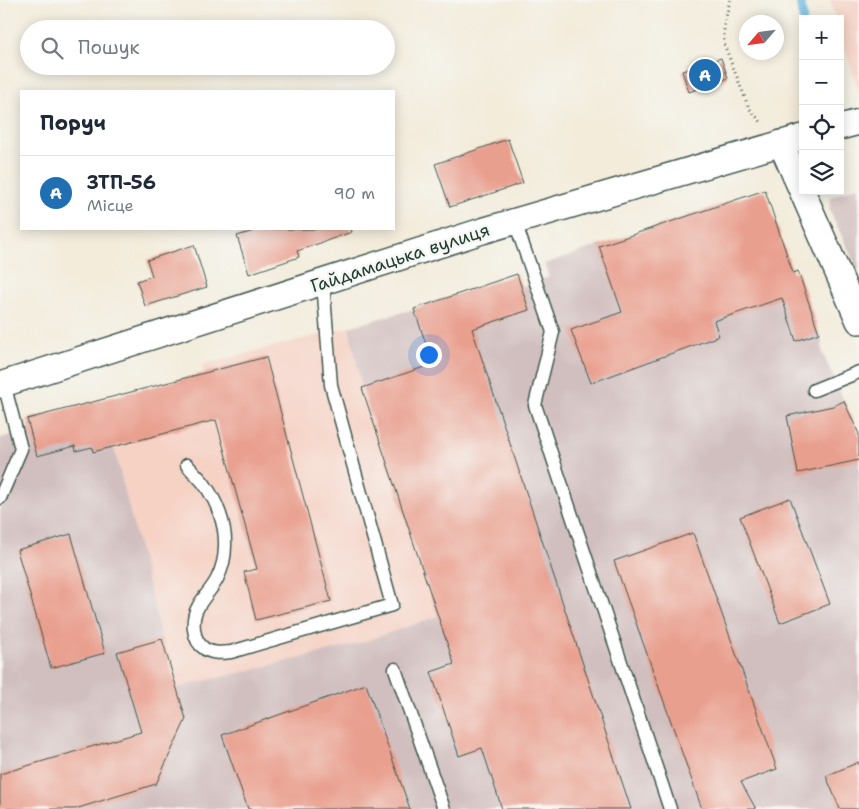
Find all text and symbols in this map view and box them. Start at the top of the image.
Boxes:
north arrow [739,15,784,60]
map controls [799,15,844,195]
button: + [799,15,844,60]
search box [20,20,395,75]
icon: search [38,34,66,62]
text: Пошук [78,35,140,60]
pin: A [689,56,721,94]
button: − [799,60,844,105]
button: locate [799,105,844,150]
text: Поруч [40,109,106,137]
button: layers [799,150,844,195]
text: ЗТП-56 [87,170,156,195]
text: A [50,183,62,204]
text: 90 m [334,183,375,204]
text: Місце [87,195,134,216]
street label: Гайдамацька вулиця [307,218,493,298]
your location [416,342,442,368]

